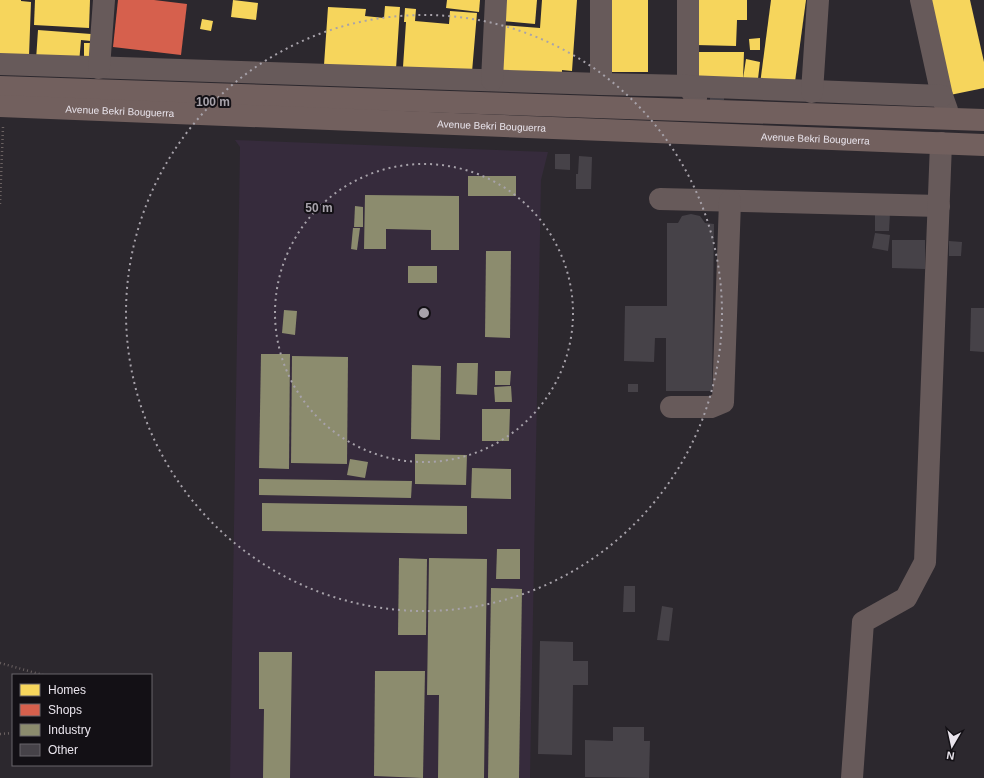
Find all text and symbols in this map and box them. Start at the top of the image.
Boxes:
text: 100 m [196,95,230,109]
street label: Avenue Bekri Bouguerra [65,103,175,118]
street label: Avenue Bekri Bouguerra [437,118,547,133]
street label: Avenue Bekri Bouguerra [761,131,870,146]
text: 50 m [305,201,333,215]
centre of rings [417,306,431,320]
legend [12,674,152,766]
text: Homes [48,683,86,697]
text: Shops [48,703,82,717]
text: Industry [48,723,91,737]
north arrow [932,726,972,766]
text: Other [48,743,78,757]
text: N [946,749,955,762]

